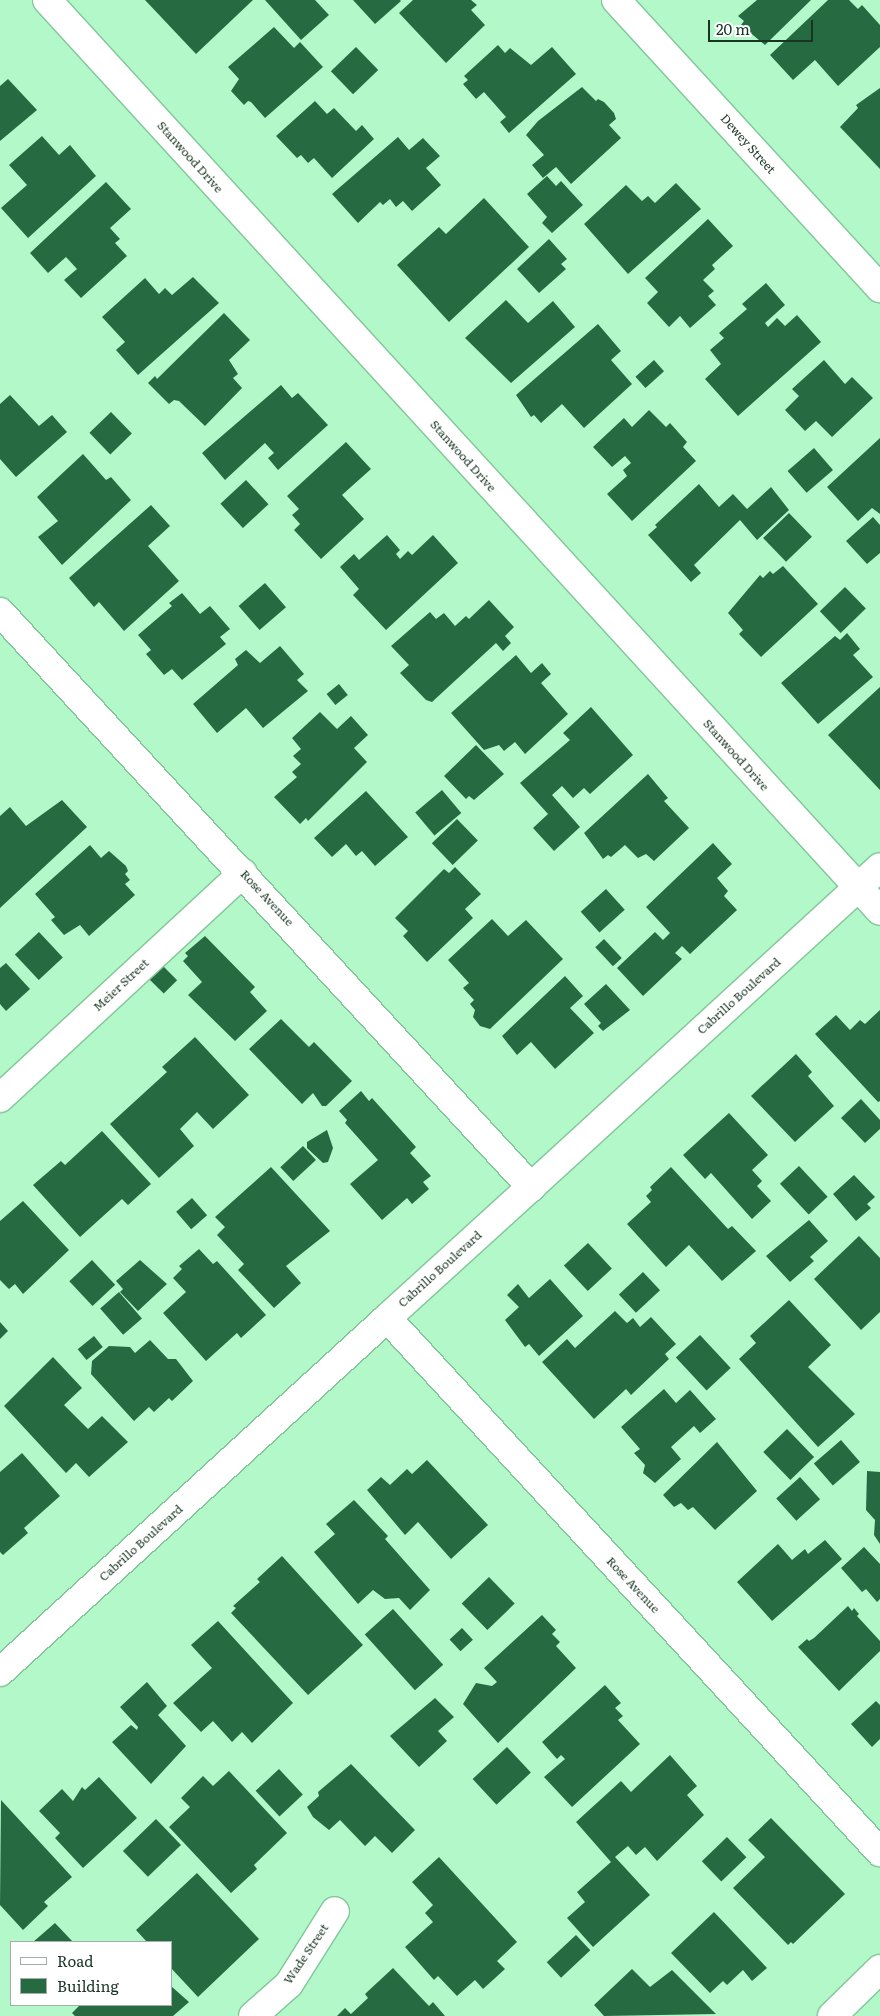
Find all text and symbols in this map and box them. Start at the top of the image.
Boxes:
scale bar [710,10,815,42]
text: 20 m [716,17,750,40]
street label: Dewey Street [718,111,778,177]
street label: Stanwood Drive [154,118,226,196]
street label: Stanwood Drive [427,417,499,495]
street label: Stanwood Drive [700,716,772,794]
street label: Rose Avenue [237,867,297,929]
street label: Cabrillo Boulevard [694,955,784,1037]
street label: Meier Street [90,956,152,1014]
street label: Cabrillo Boulevard [395,1228,485,1310]
street label: Cabrillo Boulevard [96,1502,186,1584]
street label: Rose Avenue [603,1554,663,1616]
street label: Wade Street [281,1921,331,1987]
legend [10,1941,172,2006]
text: Road [57,1949,93,1972]
text: Building [57,1974,119,1997]

